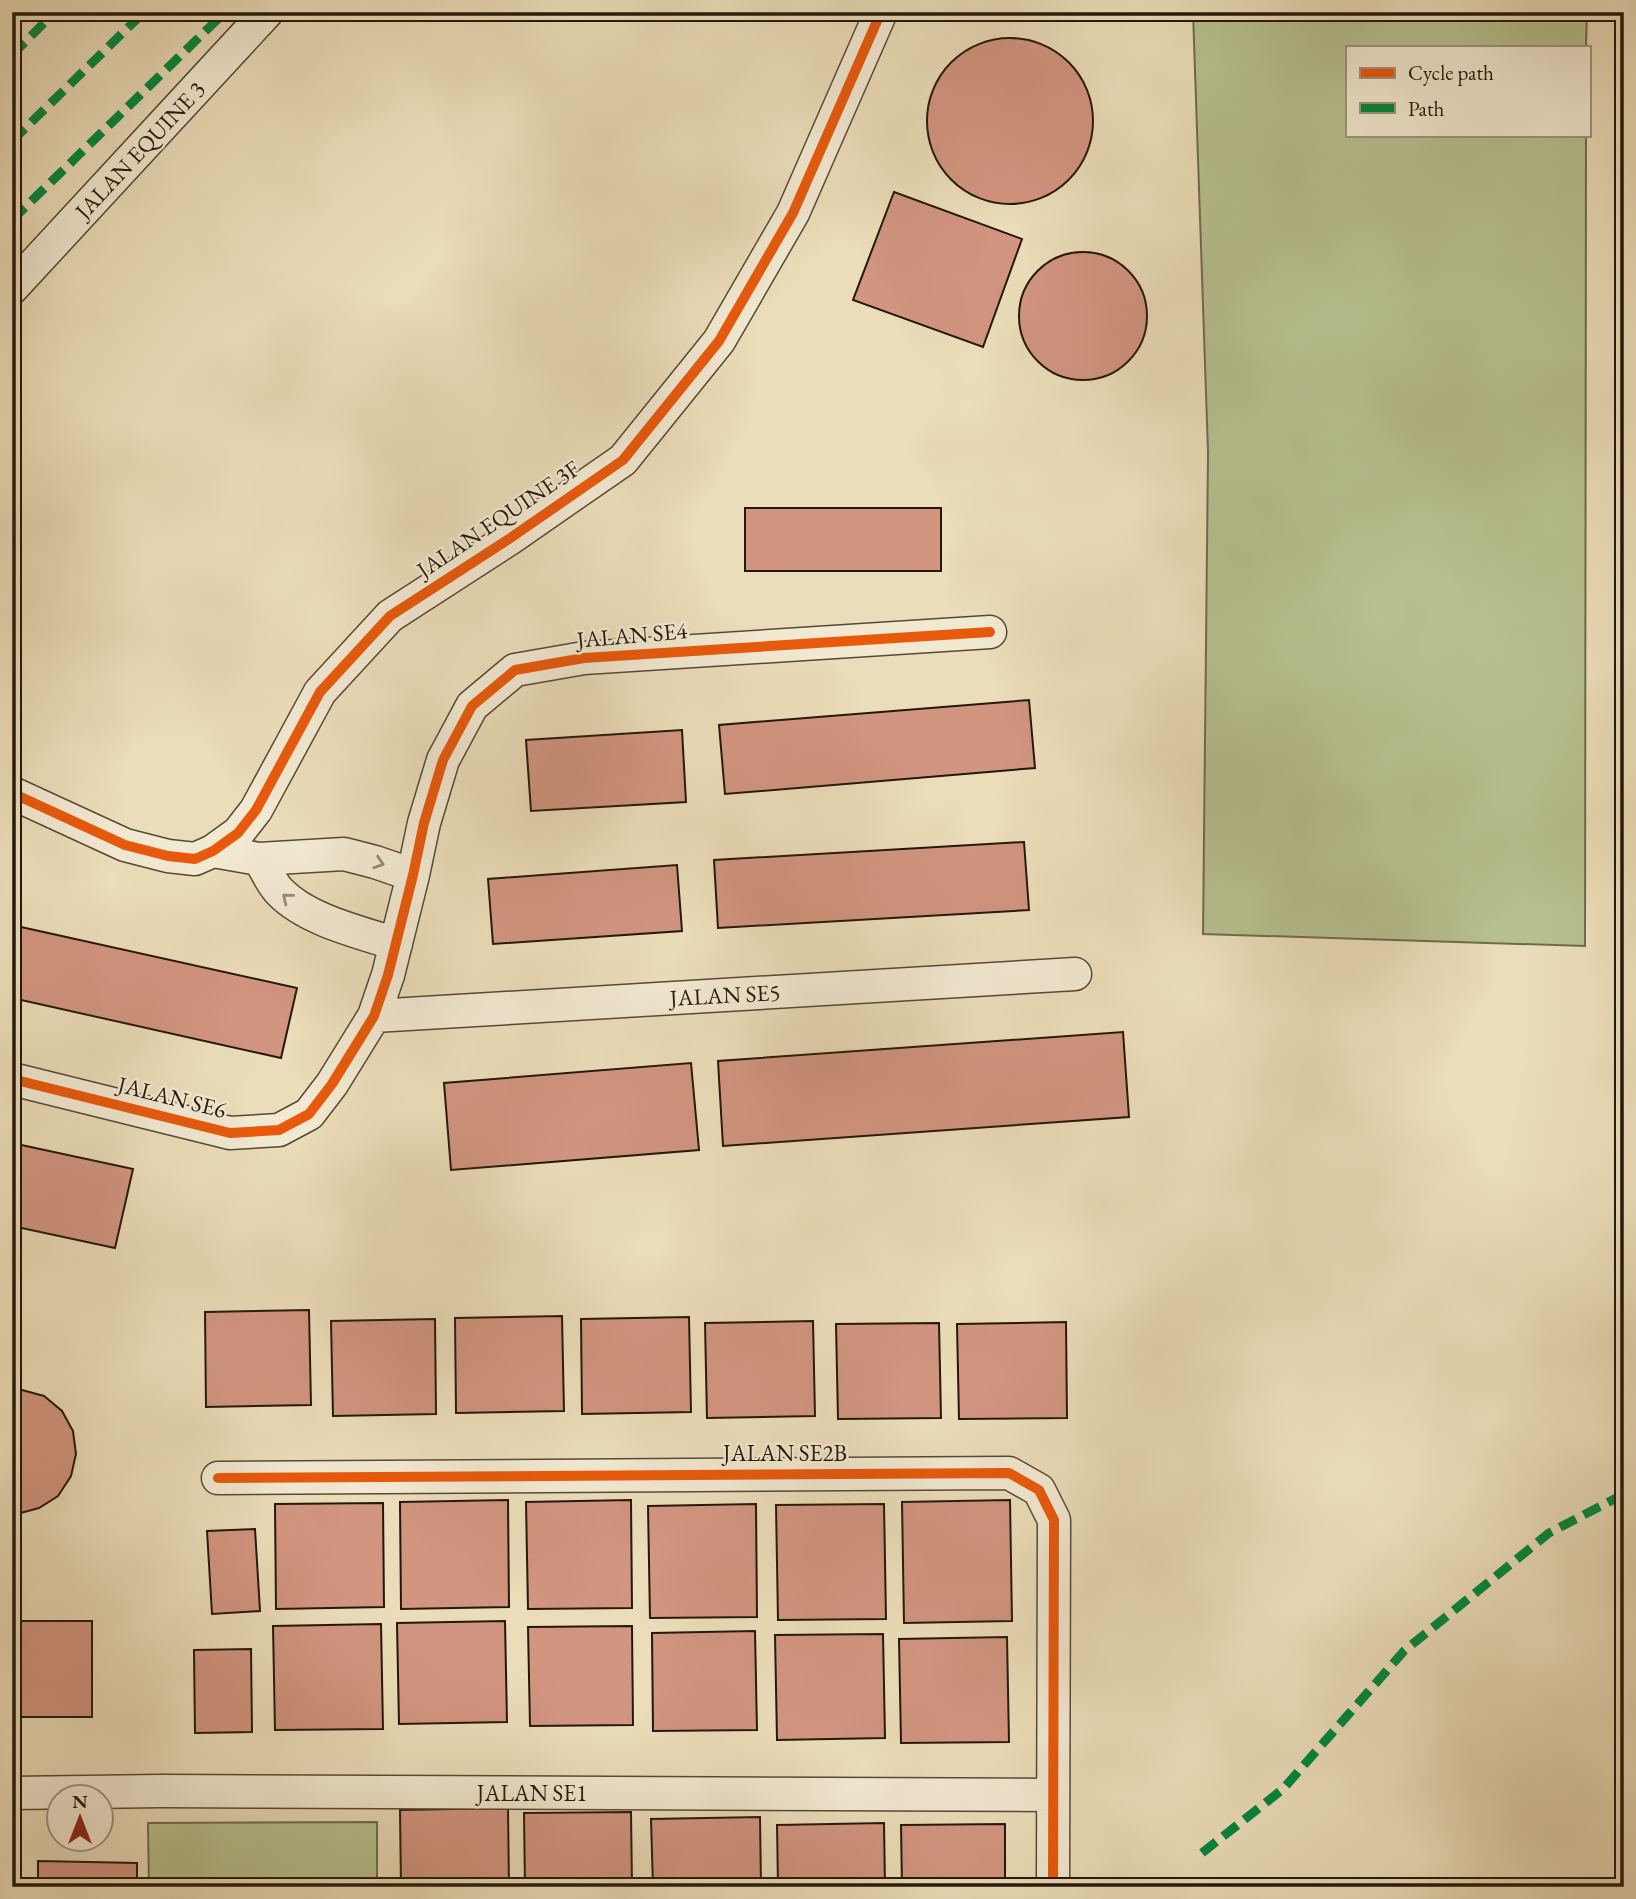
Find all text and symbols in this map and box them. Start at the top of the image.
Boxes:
legend [1346,46,1590,136]
text: Cycle path [1408,59,1494,86]
street label: JALAN EQUINE 3 [67,75,212,227]
text: Path [1408,95,1445,122]
street label: JALAN EQUINE 3F [409,453,585,586]
street label: JALAN SE4 [574,615,689,655]
one-way arrow [373,855,385,870]
one-way arrow [283,893,295,906]
street label: JALAN SE5 [667,977,781,1013]
street label: JALAN SE6 [113,1069,229,1125]
street label: JALAN SE2B [721,1438,847,1468]
street label: JALAN SE1 [475,1778,587,1808]
north arrow [46,1784,116,1854]
text: N [72,1789,88,1814]

